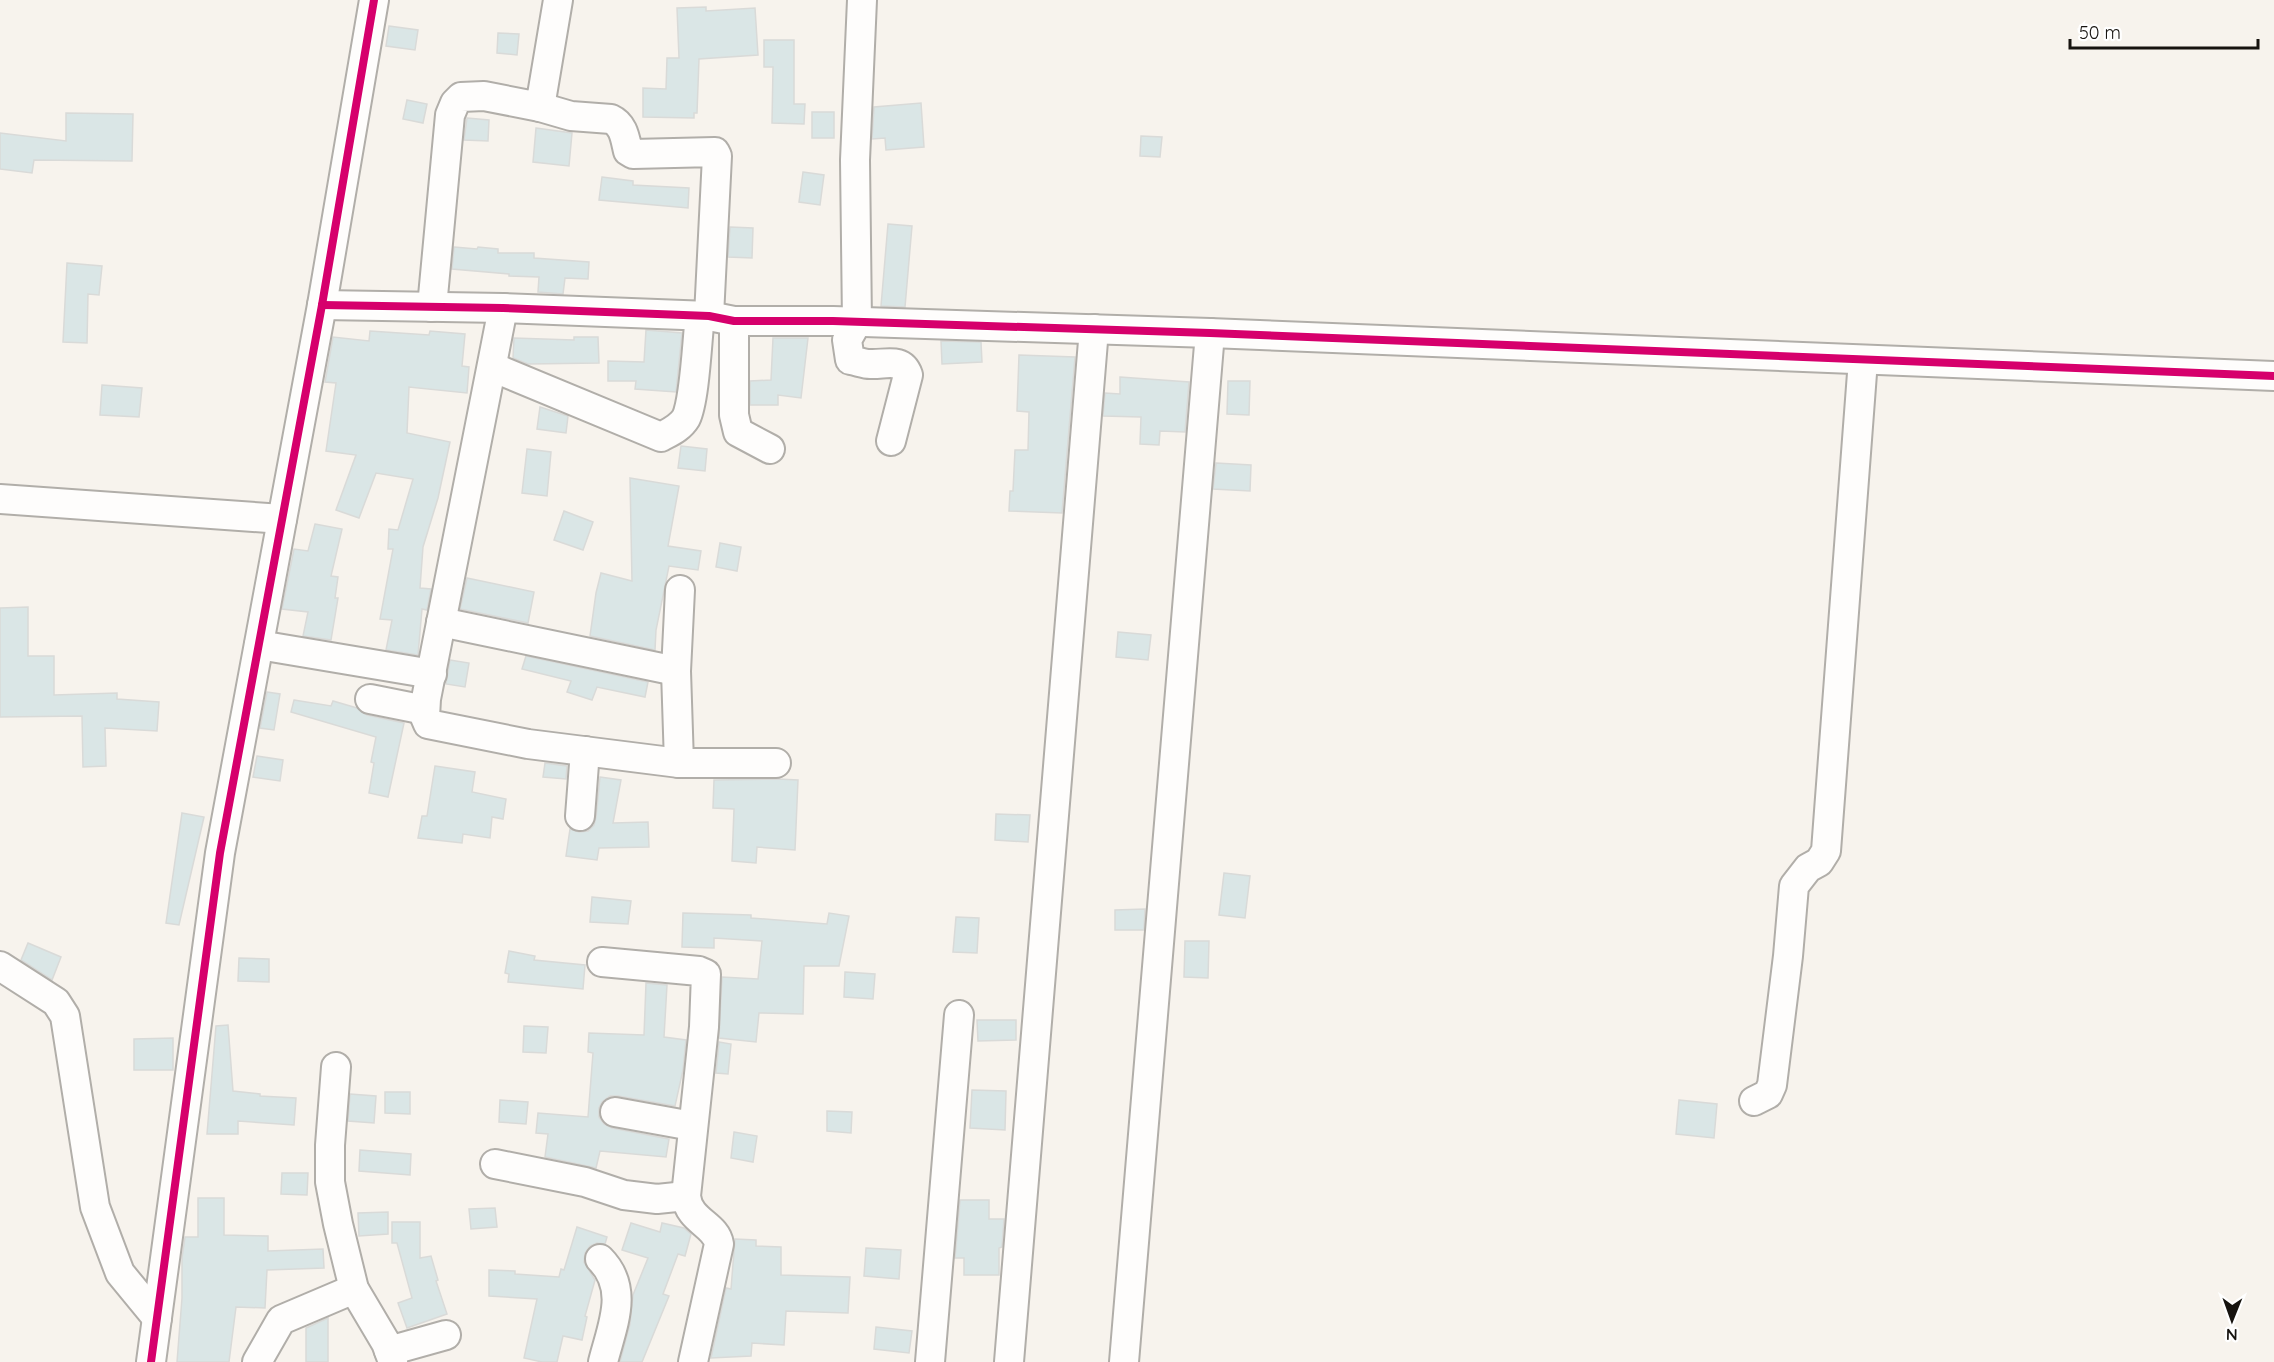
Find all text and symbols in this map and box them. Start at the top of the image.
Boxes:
scale bar [2070,12,2258,50]
text: 50 m [2079,21,2121,44]
north arrow [2202,1290,2262,1350]
text: N [2226,1325,2238,1345]

